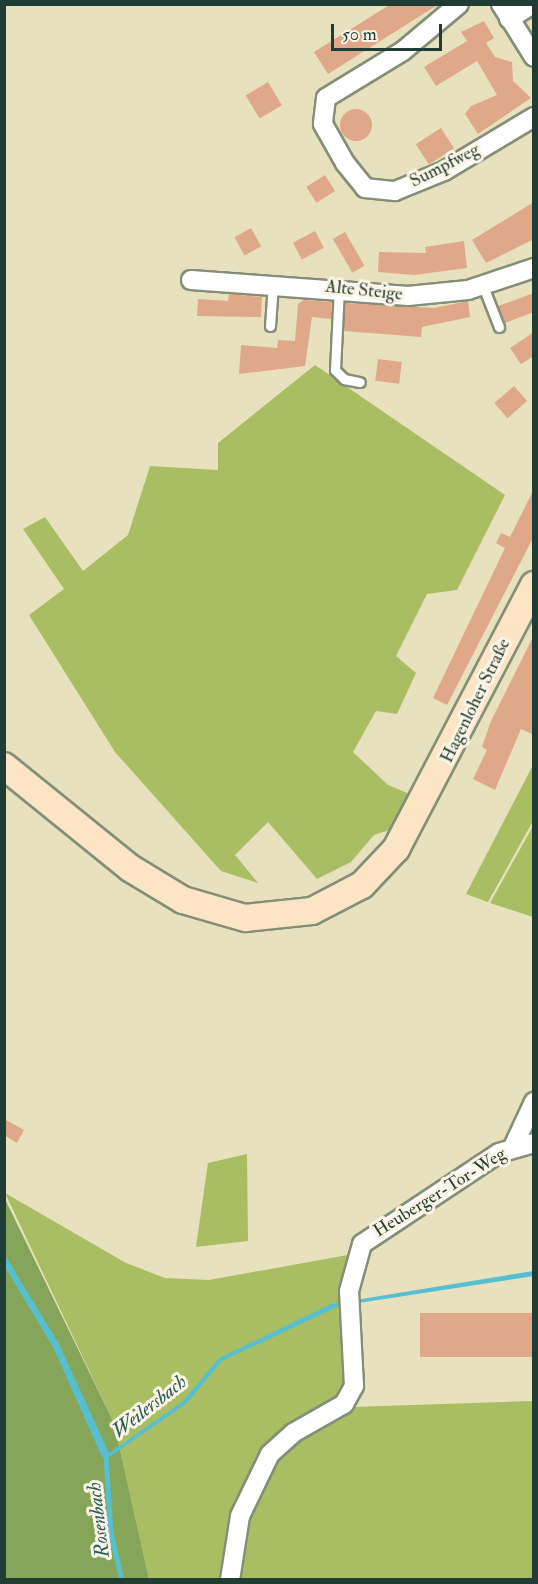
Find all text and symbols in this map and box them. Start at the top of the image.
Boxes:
scale bar [334,12,445,50]
text: 50 m [342,23,377,46]
street label: Sumpfweg [406,139,484,193]
street label: Alte Steige [324,276,404,306]
street label: Hagenloher Straße [437,635,515,767]
street label: Heuberger-Tor-Weg [370,1144,510,1242]
water label: Weilersbach [107,1369,191,1443]
water label: Rosenbach [81,1481,115,1559]

